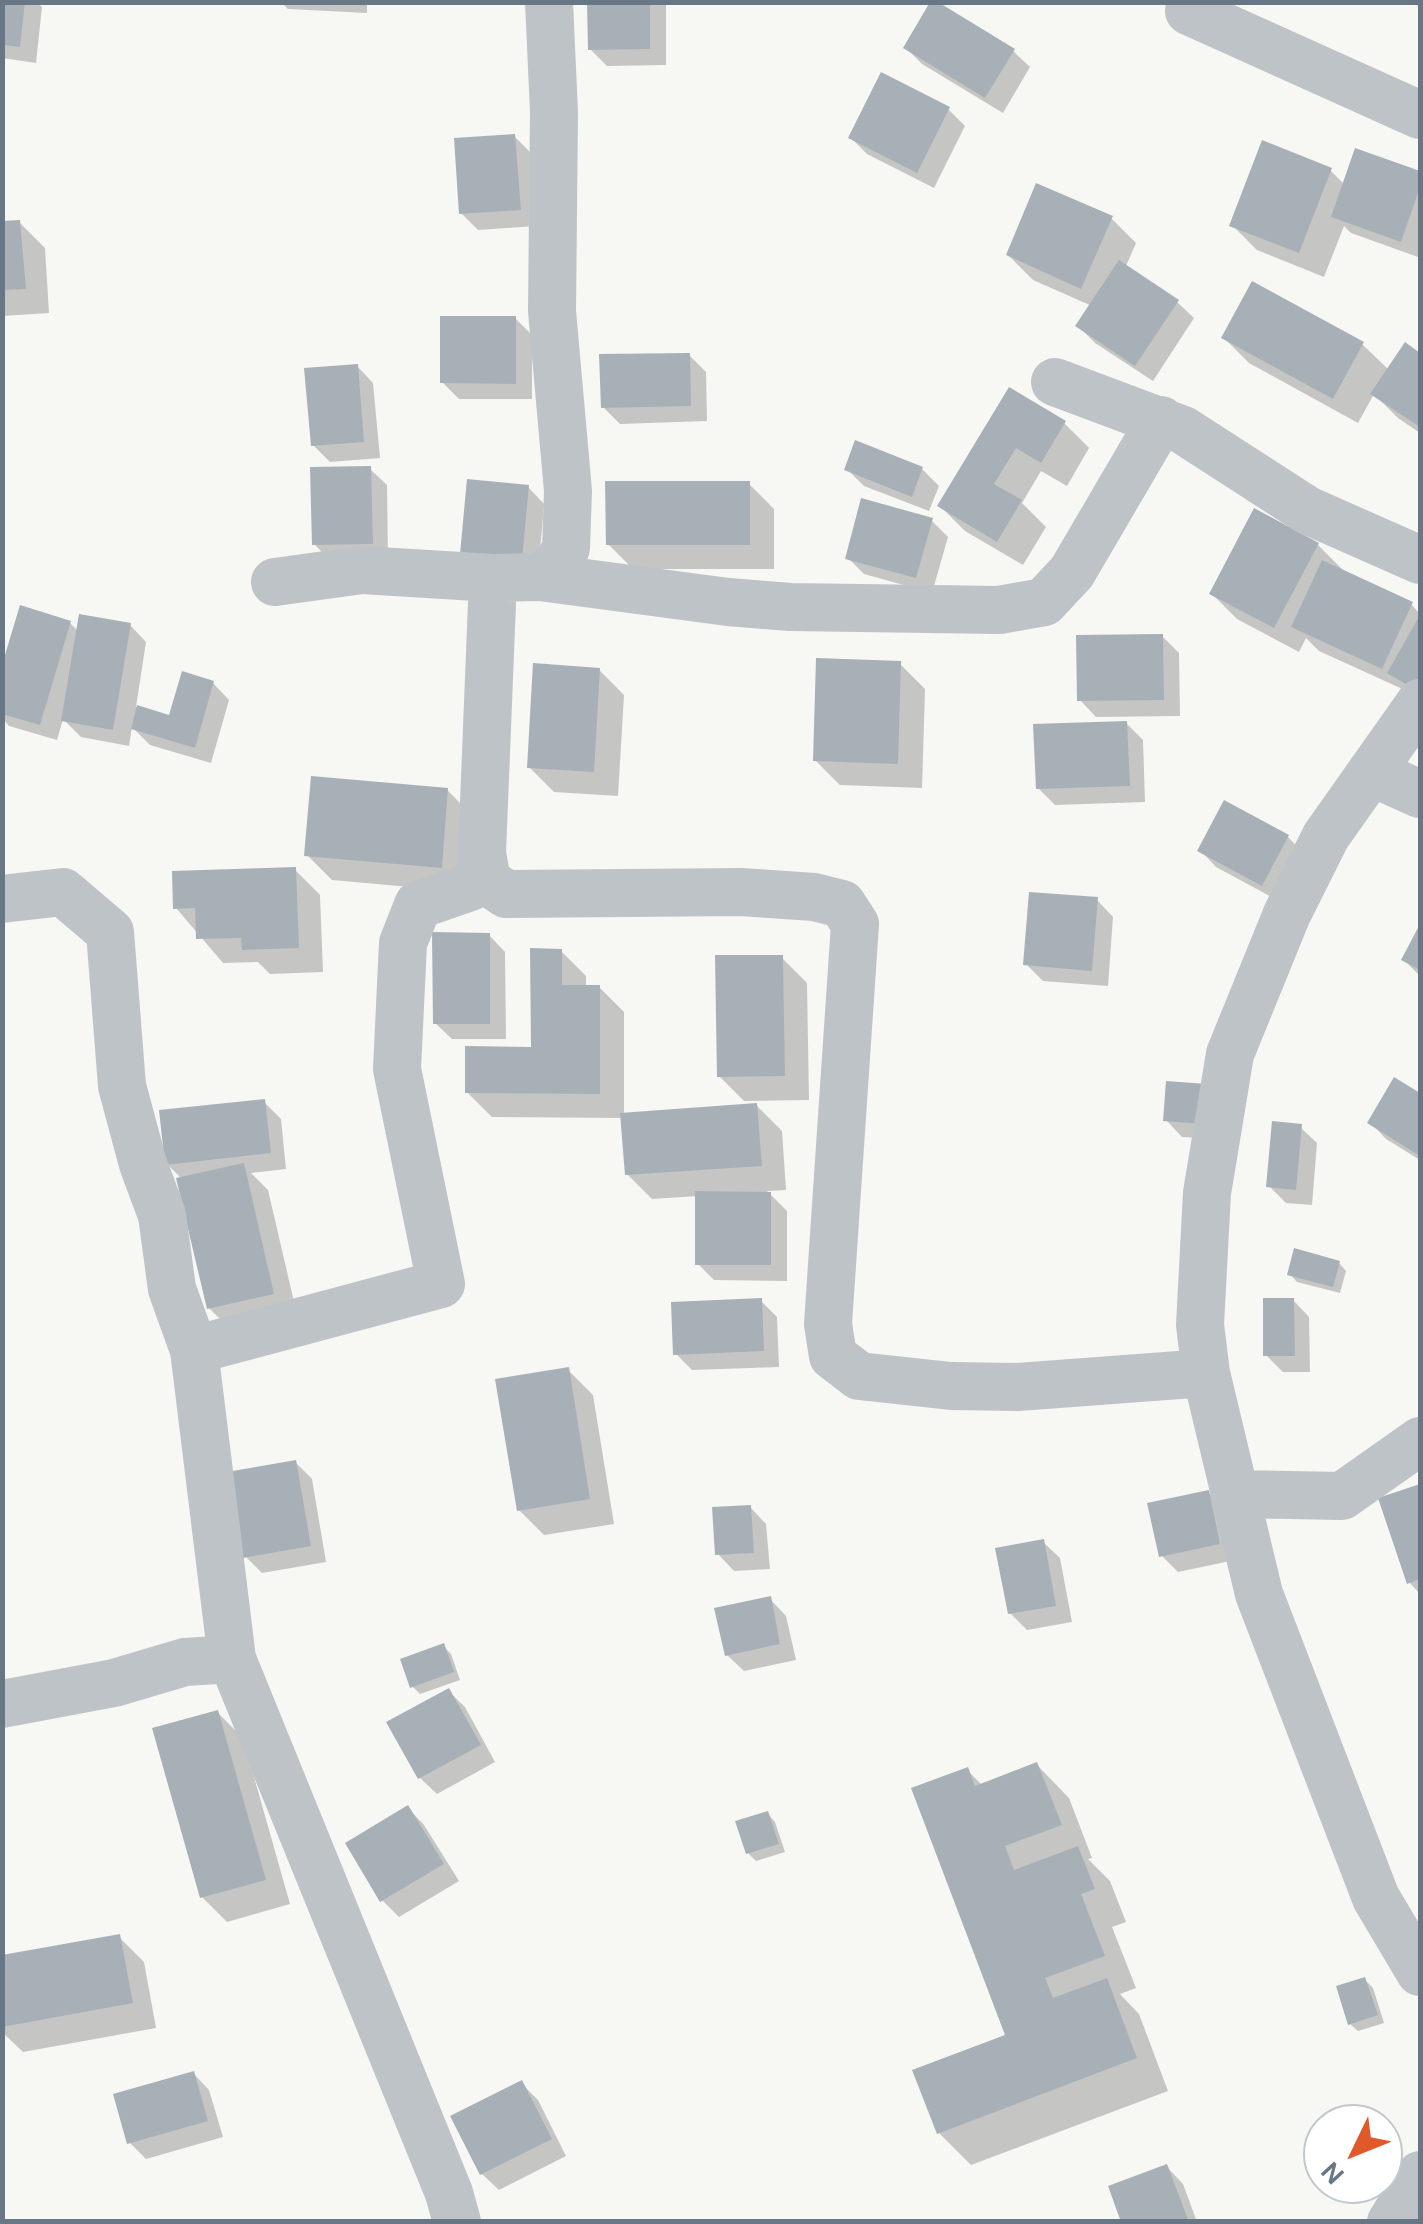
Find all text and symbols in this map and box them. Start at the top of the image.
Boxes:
north arrow [1303,2104,1403,2204]
text: N [1313,2155,1351,2192]

